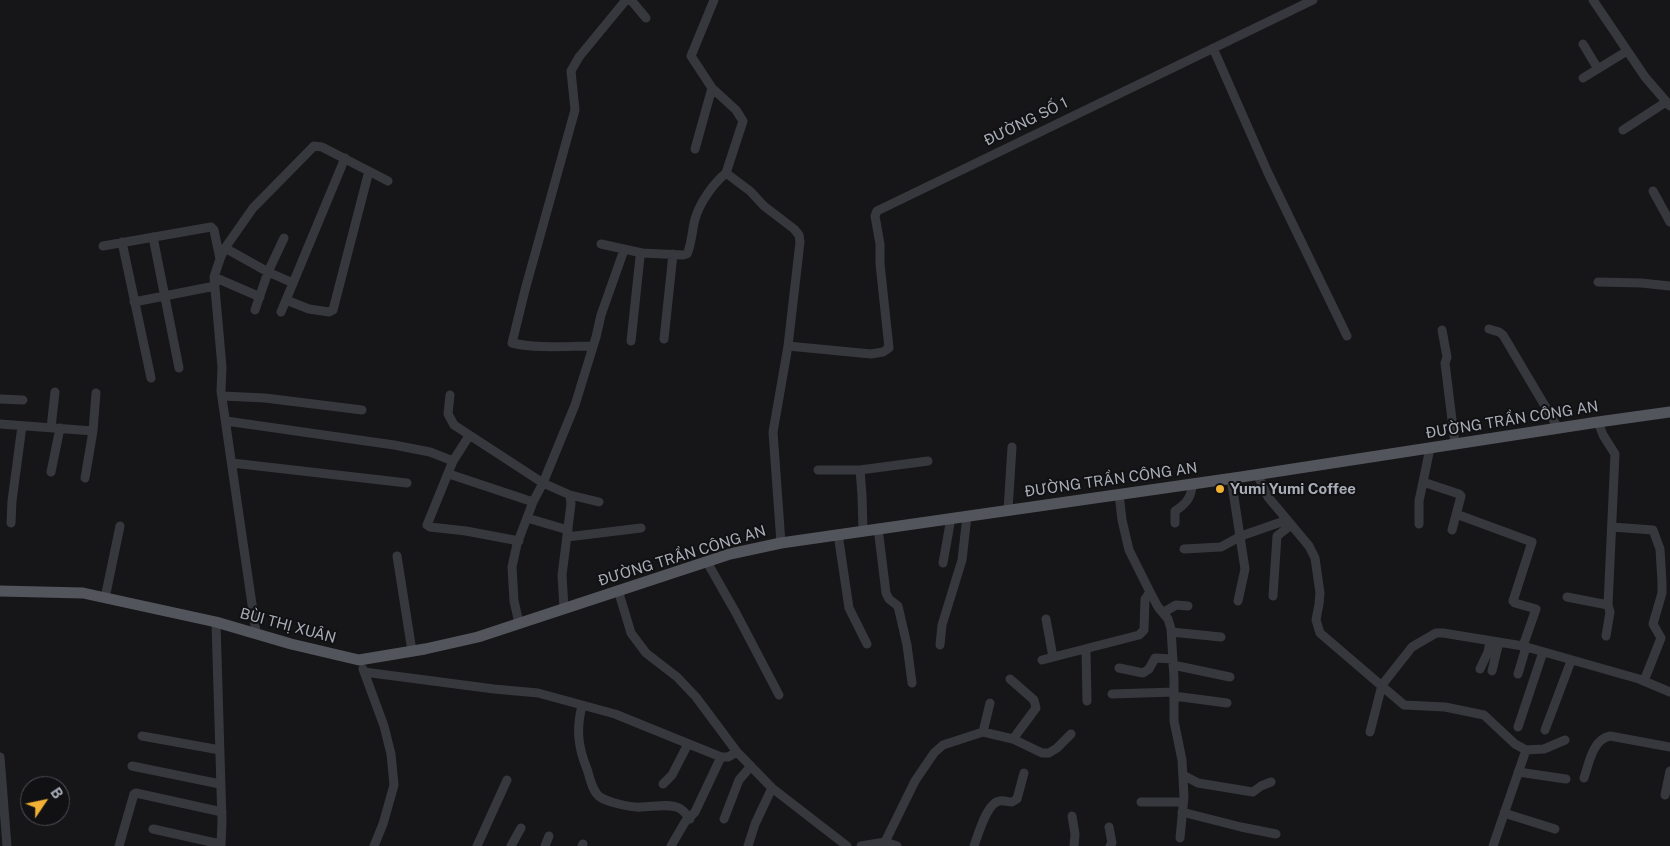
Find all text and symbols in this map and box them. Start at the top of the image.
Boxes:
street label: ĐƯỜNG SỐ 1 [981,94,1071,150]
street label: ĐƯỜNG TRẦN CÔNG AN [1424,397,1600,443]
street label: ĐƯỜNG TRẦN CÔNG AN [1023,459,1199,501]
place label: Yumi Yumi Coffee [1230,480,1356,498]
marker: Yumi Yumi Coffee [1214,483,1226,495]
street label: ĐƯỜNG TRẦN CÔNG AN [596,522,768,590]
street label: BÙI THỊ XUÂN [238,605,338,647]
north arrow [20,776,70,826]
text: B [47,785,66,802]

